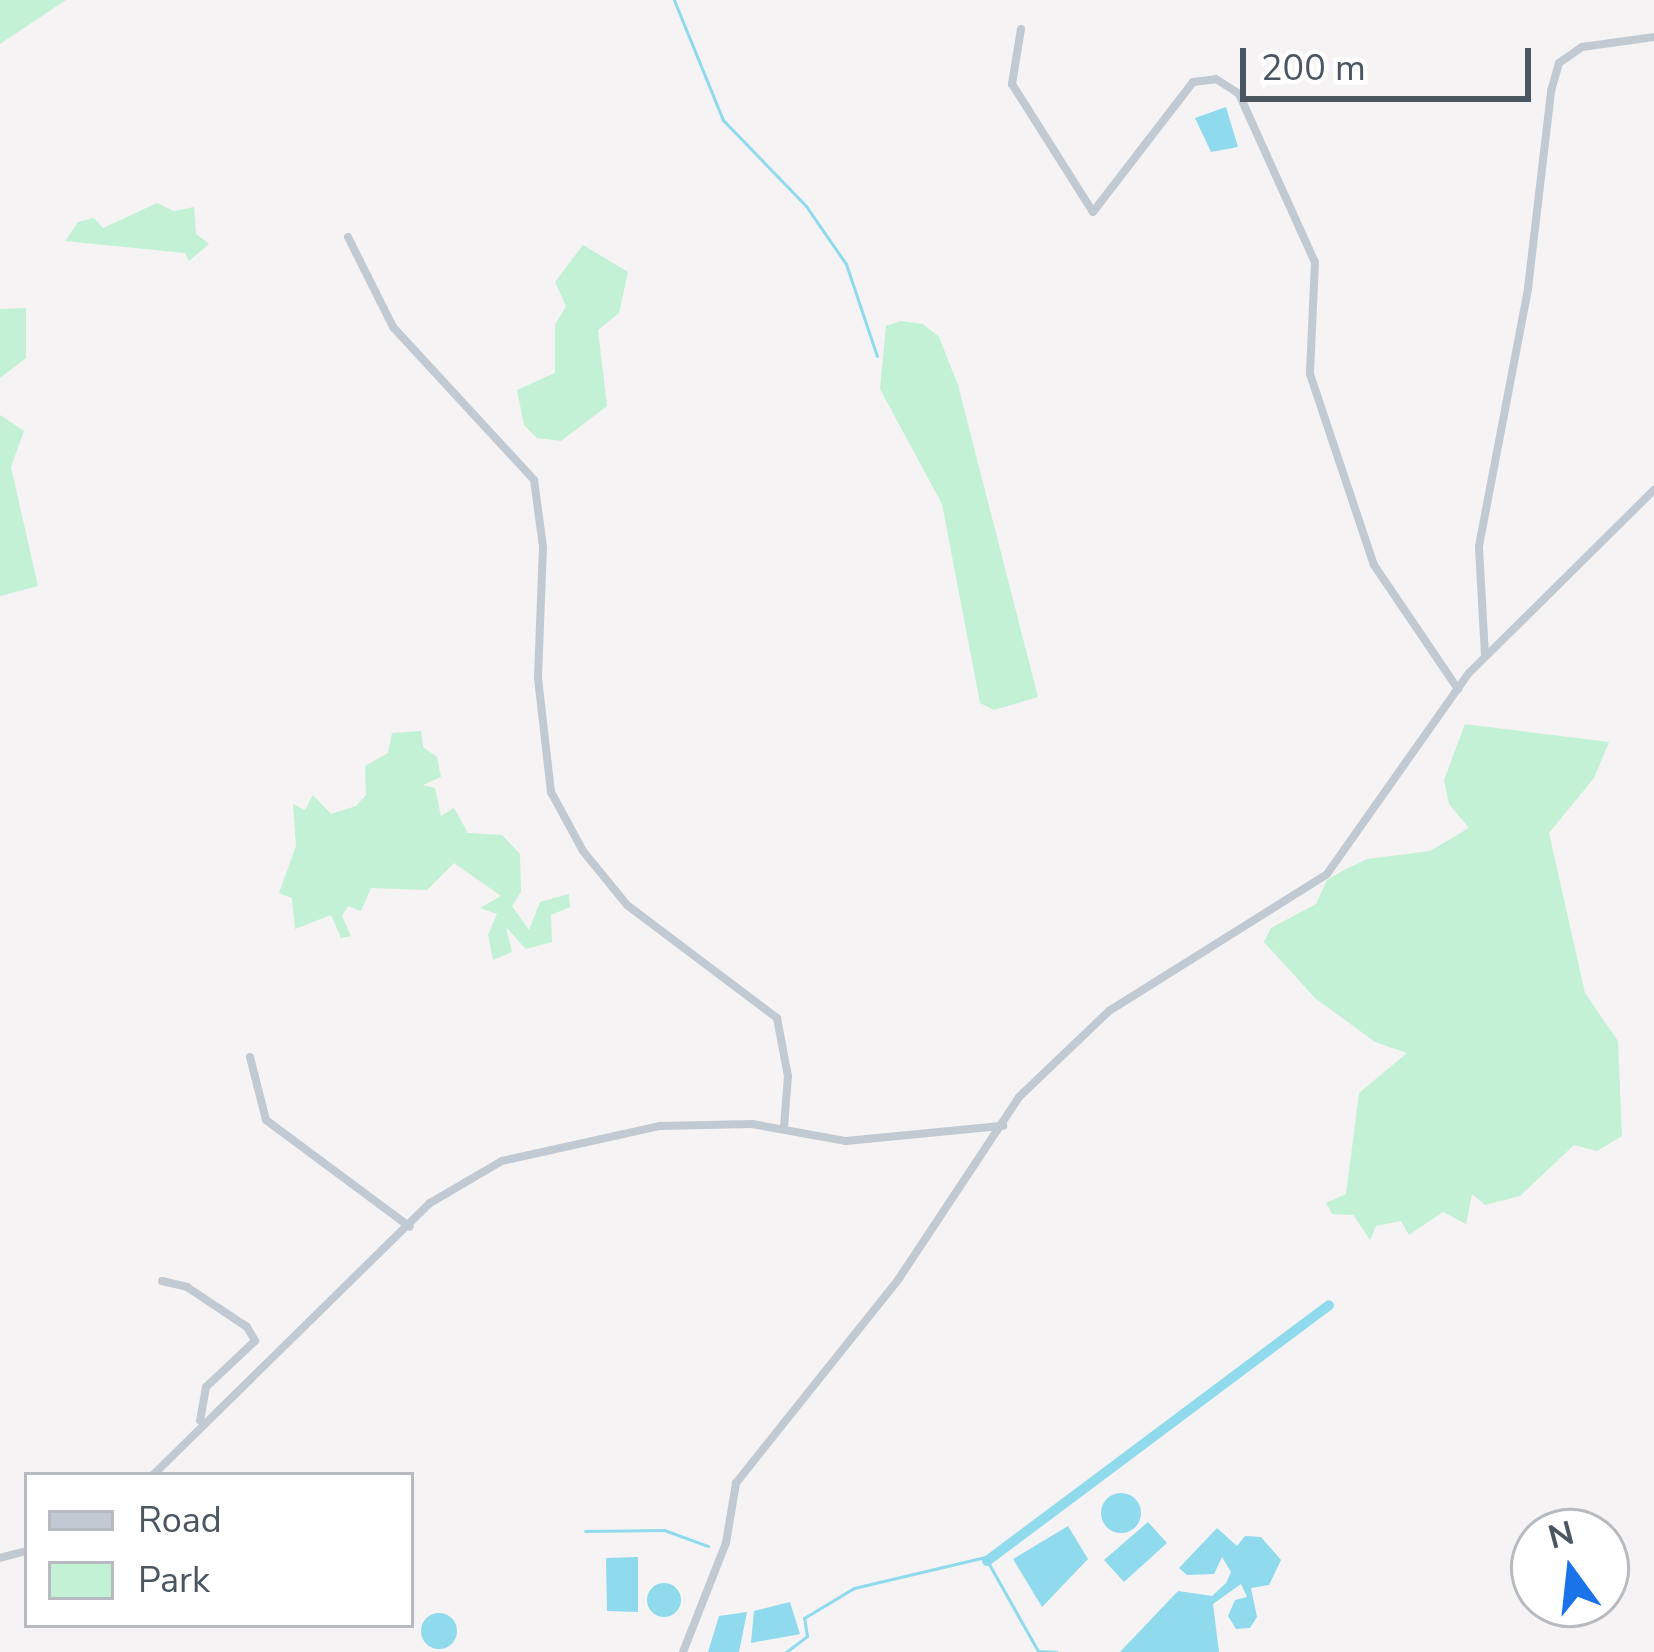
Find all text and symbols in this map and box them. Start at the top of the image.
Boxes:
scale bar [1246,24,1537,98]
text: 200 m [1261,44,1366,93]
legend [24,1472,414,1628]
text: Road [138,1496,222,1545]
north arrow [1510,1508,1630,1628]
text: N [1544,1511,1579,1561]
text: Park [138,1556,210,1605]

